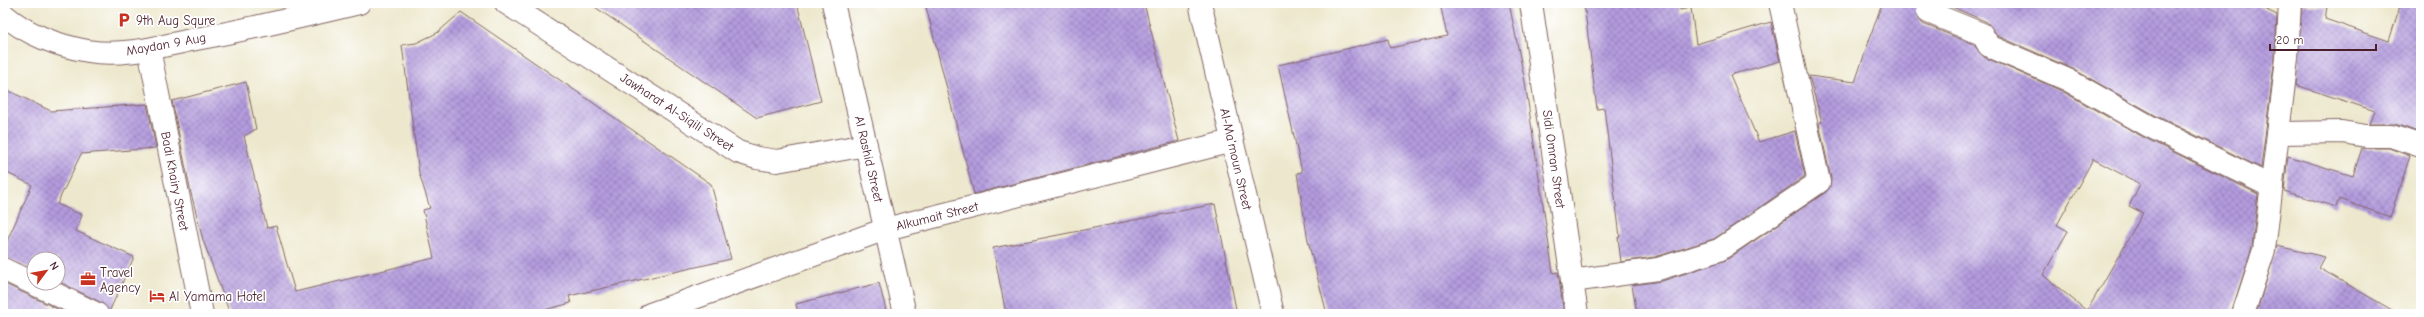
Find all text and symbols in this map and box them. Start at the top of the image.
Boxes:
parking icon: 9th Aug Squre [115,11,133,29]
place label: 9th Aug Squre [136,13,216,28]
scale bar [2270,26,2376,52]
street label: Maydan 9 Aug [125,30,207,58]
text: 20 m [2276,33,2304,47]
street label: Jawharat Al-Siqili Street [618,70,737,155]
street label: Al-Ma'moun Street [1217,107,1255,213]
street label: Sidi Omran Street [1540,109,1569,210]
street label: Al Rashid Street [852,114,887,205]
street label: Badi Khairy Street [158,130,192,233]
street label: Alkumait Street [894,198,981,233]
north arrow [26,251,66,291]
text: N [47,259,61,272]
place label: Travel Agency [100,265,140,295]
office icon: Travel Agency [79,270,97,288]
hotel icon: Al Yamama Hotel [148,287,166,305]
place label: Al Yamama Hotel [169,289,266,304]

